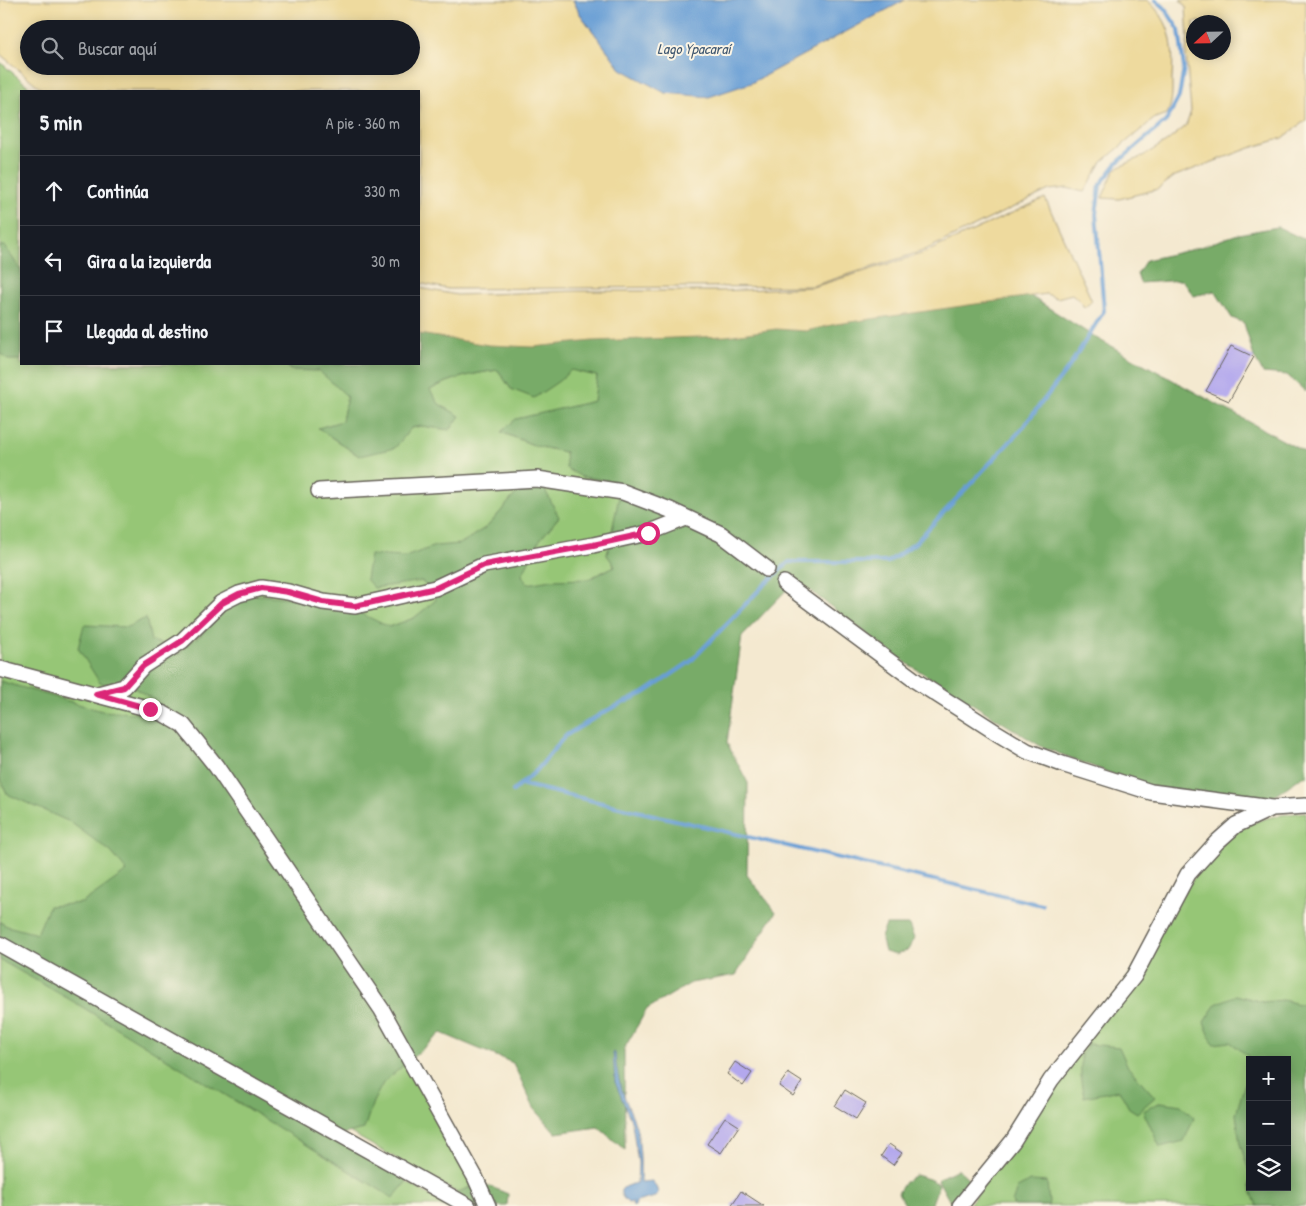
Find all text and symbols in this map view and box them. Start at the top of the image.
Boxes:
north arrow [1186,15,1231,60]
search box [20,20,420,75]
icon: search [38,34,66,62]
text: Buscar aquí [78,35,157,61]
water label: Lago Ypacaraí [657,38,733,59]
text: 5 min [40,108,82,137]
text: A pie · 360 m [326,112,400,134]
icon: ahead [40,177,68,205]
text: Continúa [87,178,148,204]
text: 330 m [364,180,400,202]
icon: left [40,247,68,275]
text: Gira a la izquierda [87,248,211,274]
text: 30 m [371,250,400,272]
icon: arrive [40,317,68,345]
text: Llegada al destino [87,318,208,344]
route start [637,522,660,545]
route end [139,698,162,721]
map controls [1246,1056,1291,1191]
button: + [1246,1056,1291,1101]
button: − [1246,1101,1291,1146]
button: layers [1246,1146,1291,1191]

